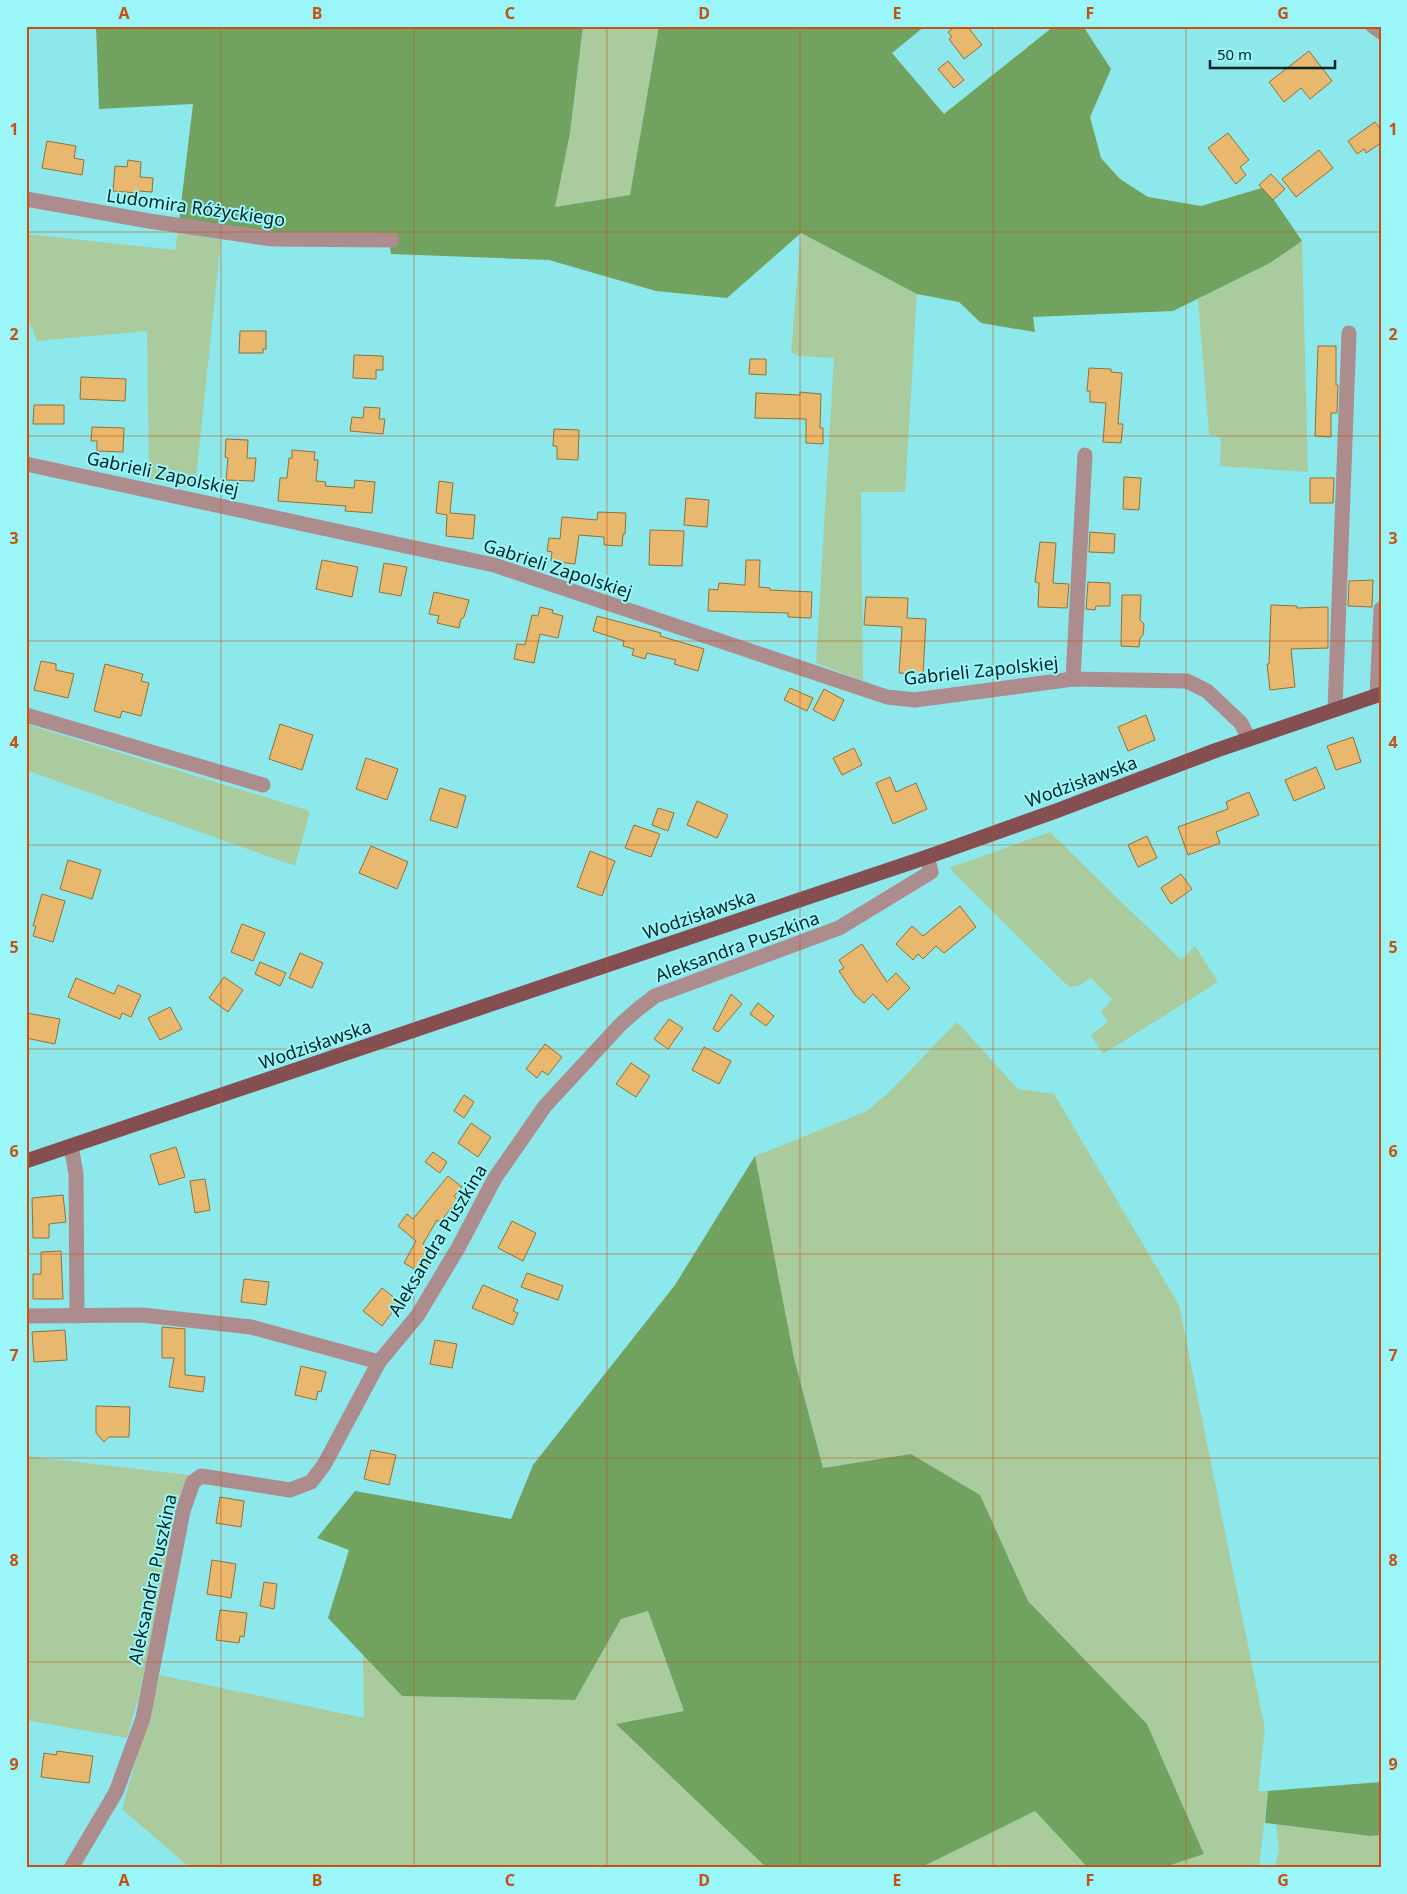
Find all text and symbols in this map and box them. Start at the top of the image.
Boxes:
text: A [118,2,130,24]
text: B [312,2,322,24]
text: C [505,2,515,24]
text: D [698,2,710,24]
text: E [893,2,902,24]
text: F [1086,2,1094,24]
text: G [1277,2,1289,24]
scale bar [1210,38,1334,70]
text: 50 m [1217,44,1252,64]
text: 1 [9,118,19,140]
text: 1 [1388,118,1398,140]
street label: Ludomira Różyckiego [105,183,287,231]
text: 2 [9,323,19,345]
text: 2 [1388,323,1398,345]
street label: Gabrieli Zapolskiej [85,445,241,501]
text: 3 [9,527,19,549]
text: 3 [1388,527,1398,549]
street label: Gabrieli Zapolskiej [481,533,635,603]
street label: Gabrieli Zapolskiej [903,650,1059,690]
text: 4 [9,731,19,753]
text: 4 [1388,731,1398,753]
street label: Wodzisławska [1022,750,1140,812]
street label: Wodzisławska [640,884,758,944]
street label: Aleksandra Puszkina [651,905,823,987]
text: 5 [9,936,19,958]
text: 5 [1388,936,1398,958]
street label: Wodzisławska [256,1014,374,1074]
text: 6 [9,1140,19,1162]
text: 6 [1388,1140,1398,1162]
street label: Aleksandra Puszkina [382,1160,492,1320]
text: 7 [9,1344,19,1366]
text: 7 [1388,1344,1398,1366]
street label: Aleksandra Puszkina [122,1492,182,1666]
text: 8 [9,1549,19,1571]
text: 8 [1388,1549,1398,1571]
text: 9 [9,1753,19,1775]
text: 9 [1388,1753,1398,1775]
text: A [118,1869,130,1891]
text: B [312,1869,322,1891]
text: C [505,1869,515,1891]
text: D [698,1869,710,1891]
text: E [893,1869,902,1891]
text: F [1086,1869,1094,1891]
text: G [1277,1869,1289,1891]

